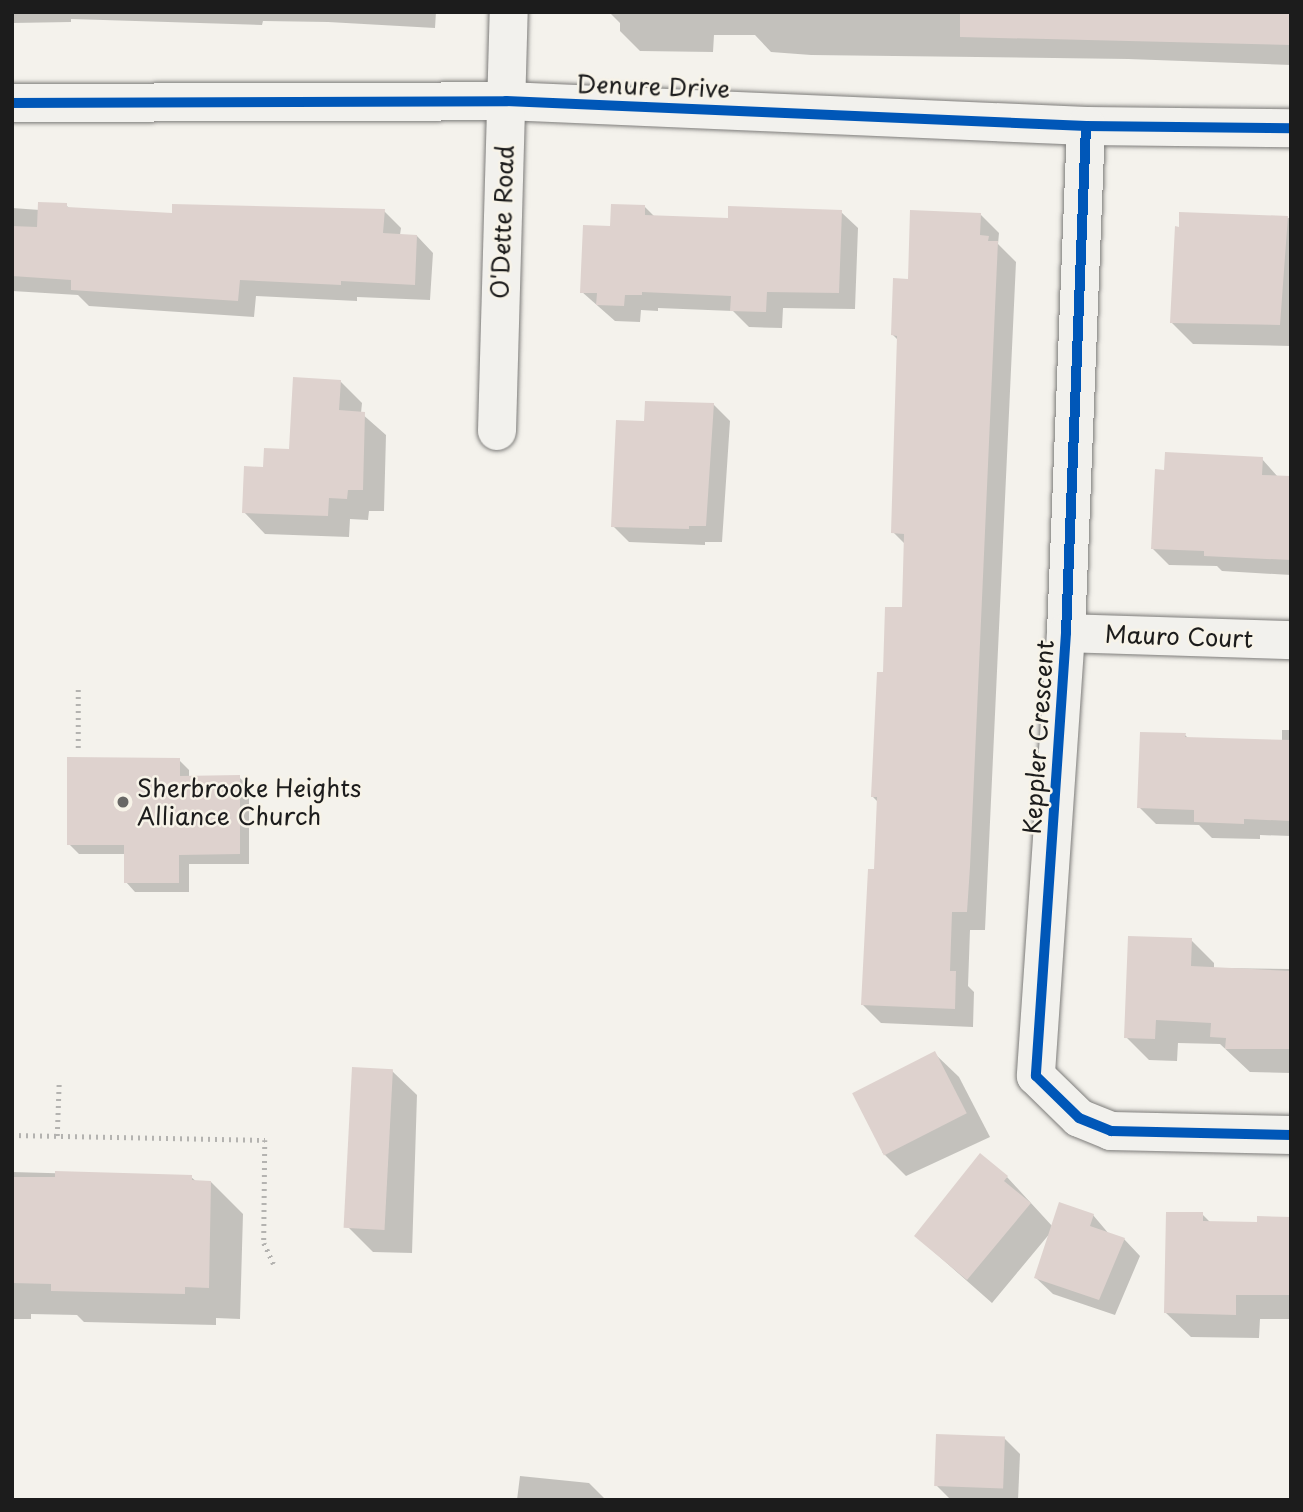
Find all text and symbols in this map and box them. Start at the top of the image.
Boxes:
street label: Denure Drive [575,69,731,103]
street label: O'Dette Road [485,145,519,299]
street label: Mauro Court [1104,619,1254,653]
street label: Keppler Crescent [1017,638,1059,836]
place label: Sherbrooke Heights Alliance Church [137,774,363,830]
marker: Sherbrooke Heights Alliance Church [115,794,131,810]

